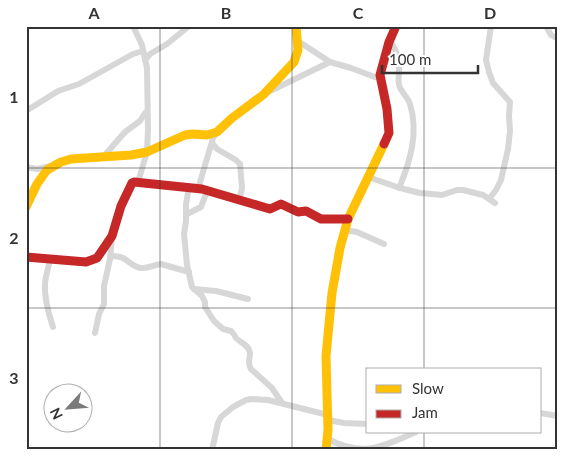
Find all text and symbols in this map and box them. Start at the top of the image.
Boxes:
text: A [87,3,100,22]
text: B [221,3,231,22]
text: C [353,3,364,22]
text: D [484,3,496,22]
scale bar [382,42,478,74]
text: 100 m [389,50,431,68]
text: 1 [9,87,19,106]
text: 2 [9,228,19,247]
text: 3 [9,368,19,387]
legend [366,368,542,434]
text: Slow [412,379,444,397]
north arrow [42,384,92,434]
text: Jam [412,403,438,421]
text: N [46,405,66,422]

